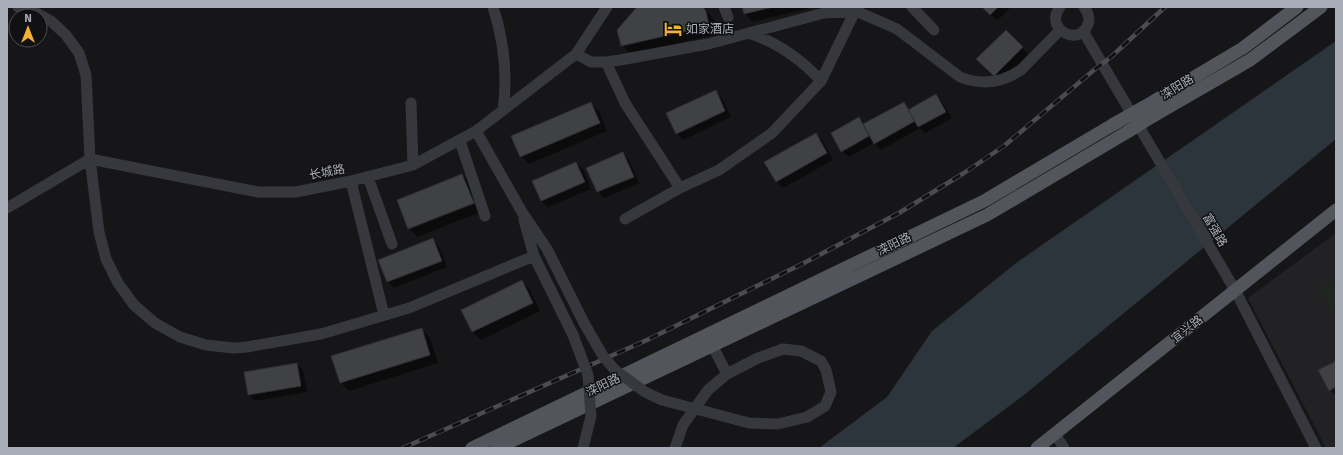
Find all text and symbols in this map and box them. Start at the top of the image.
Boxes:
north arrow [8,8,48,48]
text: N [24,12,32,25]
hotel icon: 如家酒店 [663,19,683,39]
place label: 如家酒店 [686,22,734,37]
street label: 滦阳路 [1158,72,1197,103]
street label: 长城路 [308,162,346,183]
street label: 富强路 [1199,211,1230,250]
street label: 滦阳路 [875,230,914,259]
street label: 宜兴路 [1169,312,1206,346]
street label: 滦阳路 [584,371,623,400]

